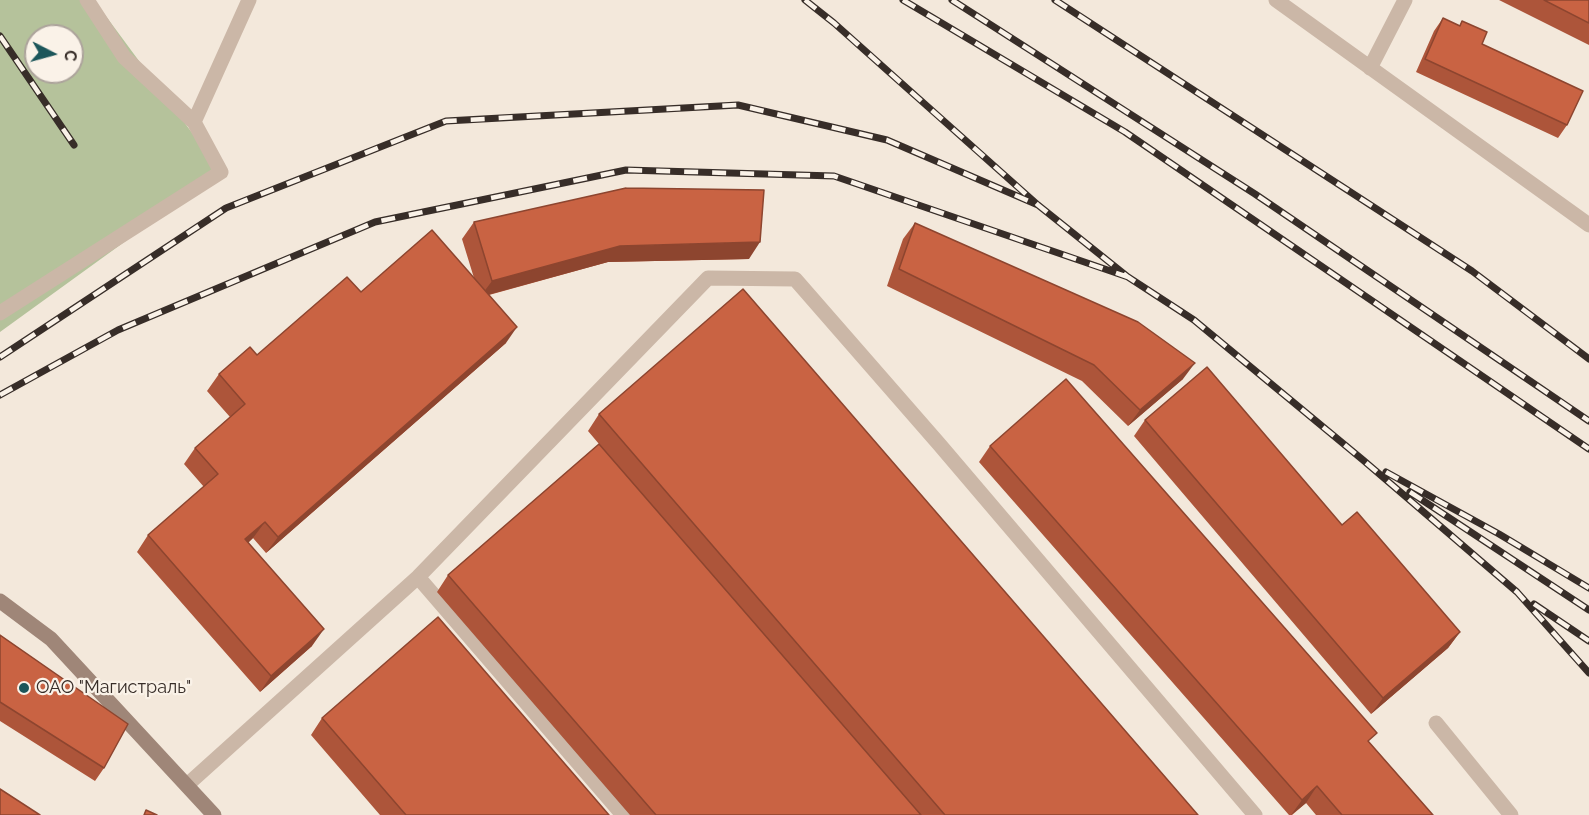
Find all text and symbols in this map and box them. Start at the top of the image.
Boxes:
north arrow [24,24,84,84]
text: С [60,49,80,62]
place label: ОАО "Магистраль" [36,677,191,699]
marker: ОАО "Магистраль" [17,681,31,695]

